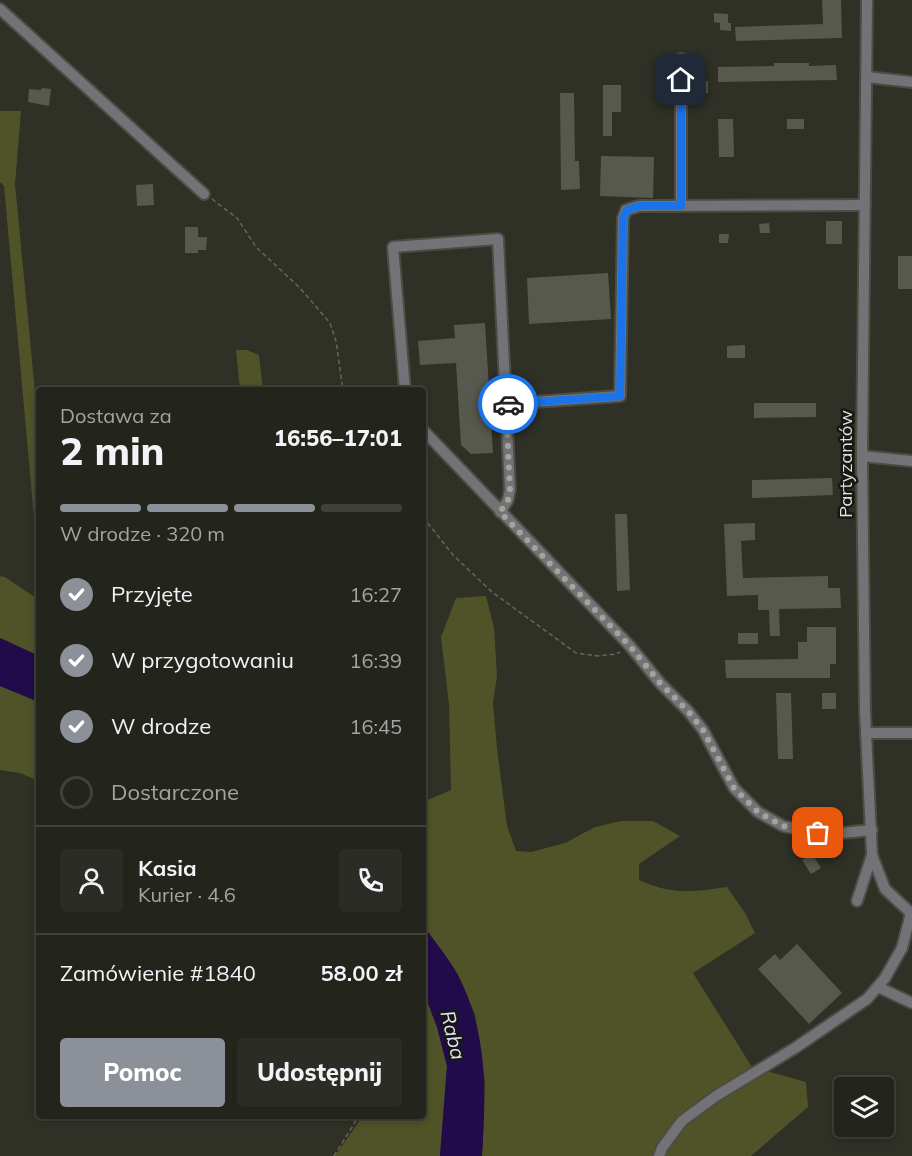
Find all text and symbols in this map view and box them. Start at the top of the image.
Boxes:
pin [655,54,706,105]
icon: home [664,63,697,96]
courier [478,374,538,434]
icon: car [492,388,525,421]
text: Dostawa za [60,403,172,428]
street label: Partyzantów [834,410,857,518]
text: 16:56–17:01 [274,424,402,452]
text: 2 min [60,426,165,475]
text: W drodze · 320 m [60,521,225,546]
icon: check [60,578,93,611]
text: Przyjęte [111,580,193,608]
text: 16:27 [349,582,402,607]
icon: check [60,644,93,677]
text: W przygotowaniu [111,646,294,674]
text: 16:39 [349,648,402,673]
icon: check [60,710,93,743]
text: W drodze [111,712,211,740]
text: 16:45 [349,714,402,739]
text: Dostarczone [111,778,239,806]
pin [792,807,843,858]
icon: bag [801,816,834,849]
button: person [60,849,123,912]
button: phone [339,849,402,912]
text: Kasia [138,854,197,882]
text: Kurier · 4.6 [138,882,236,907]
text: Zamówienie #1840 [60,959,256,987]
text: 58.00 zł [320,959,402,987]
water label: Raba [435,1008,472,1062]
button: Pomoc [60,1038,225,1107]
button: Udostępnij [237,1038,402,1107]
map controls [834,1077,894,1137]
button: layers [834,1077,894,1137]

